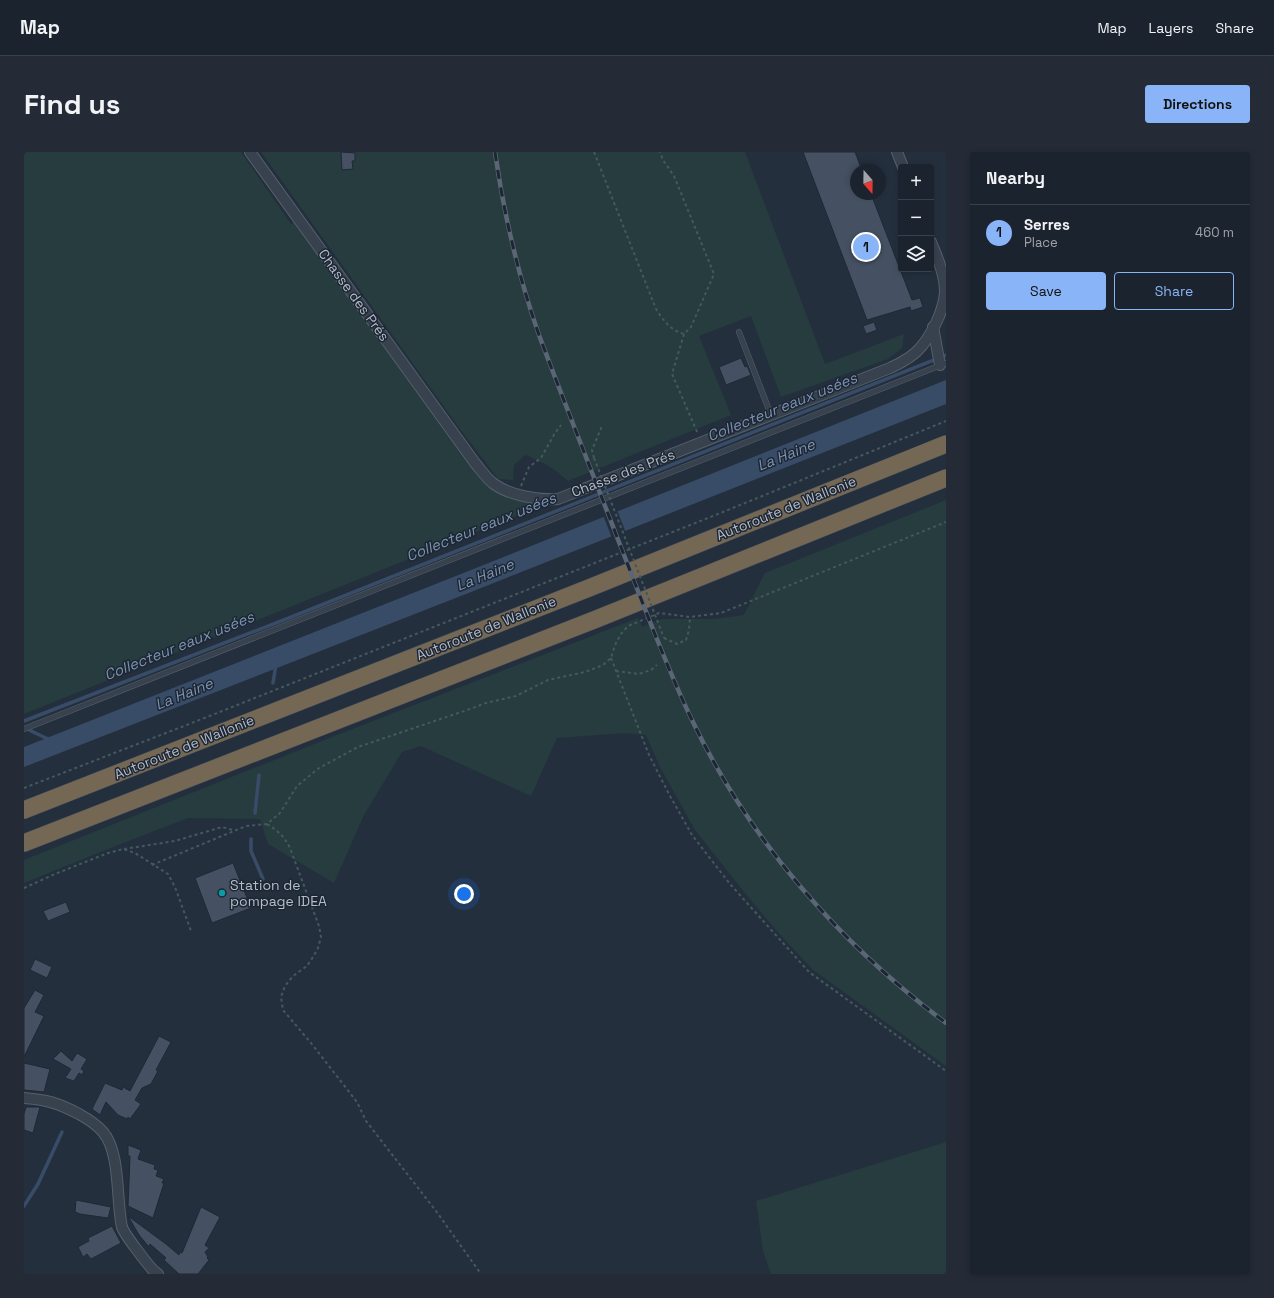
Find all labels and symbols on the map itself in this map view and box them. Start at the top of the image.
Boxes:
north arrow [850,164,886,200]
pin: 1 [853,232,879,262]
street label: Chasse des Prés [315,245,393,345]
water label: Collecteur eaux usées [704,367,861,445]
water label: La Haine [754,434,819,475]
street label: Chasse des Prés [569,445,677,501]
street label: Autoroute de Wallonie [713,472,859,544]
water label: Collecteur eaux usées [403,487,560,565]
water label: La Haine [453,554,518,595]
street label: Autoroute de Wallonie [413,592,559,664]
water label: Collecteur eaux usées [101,606,258,684]
water label: La Haine [152,673,217,714]
street label: Autoroute de Wallonie [111,711,257,783]
place label: Station de pompage IDEA [230,876,327,910]
your location [454,884,474,904]
marker: Station de pompage IDEA [217,888,227,898]

